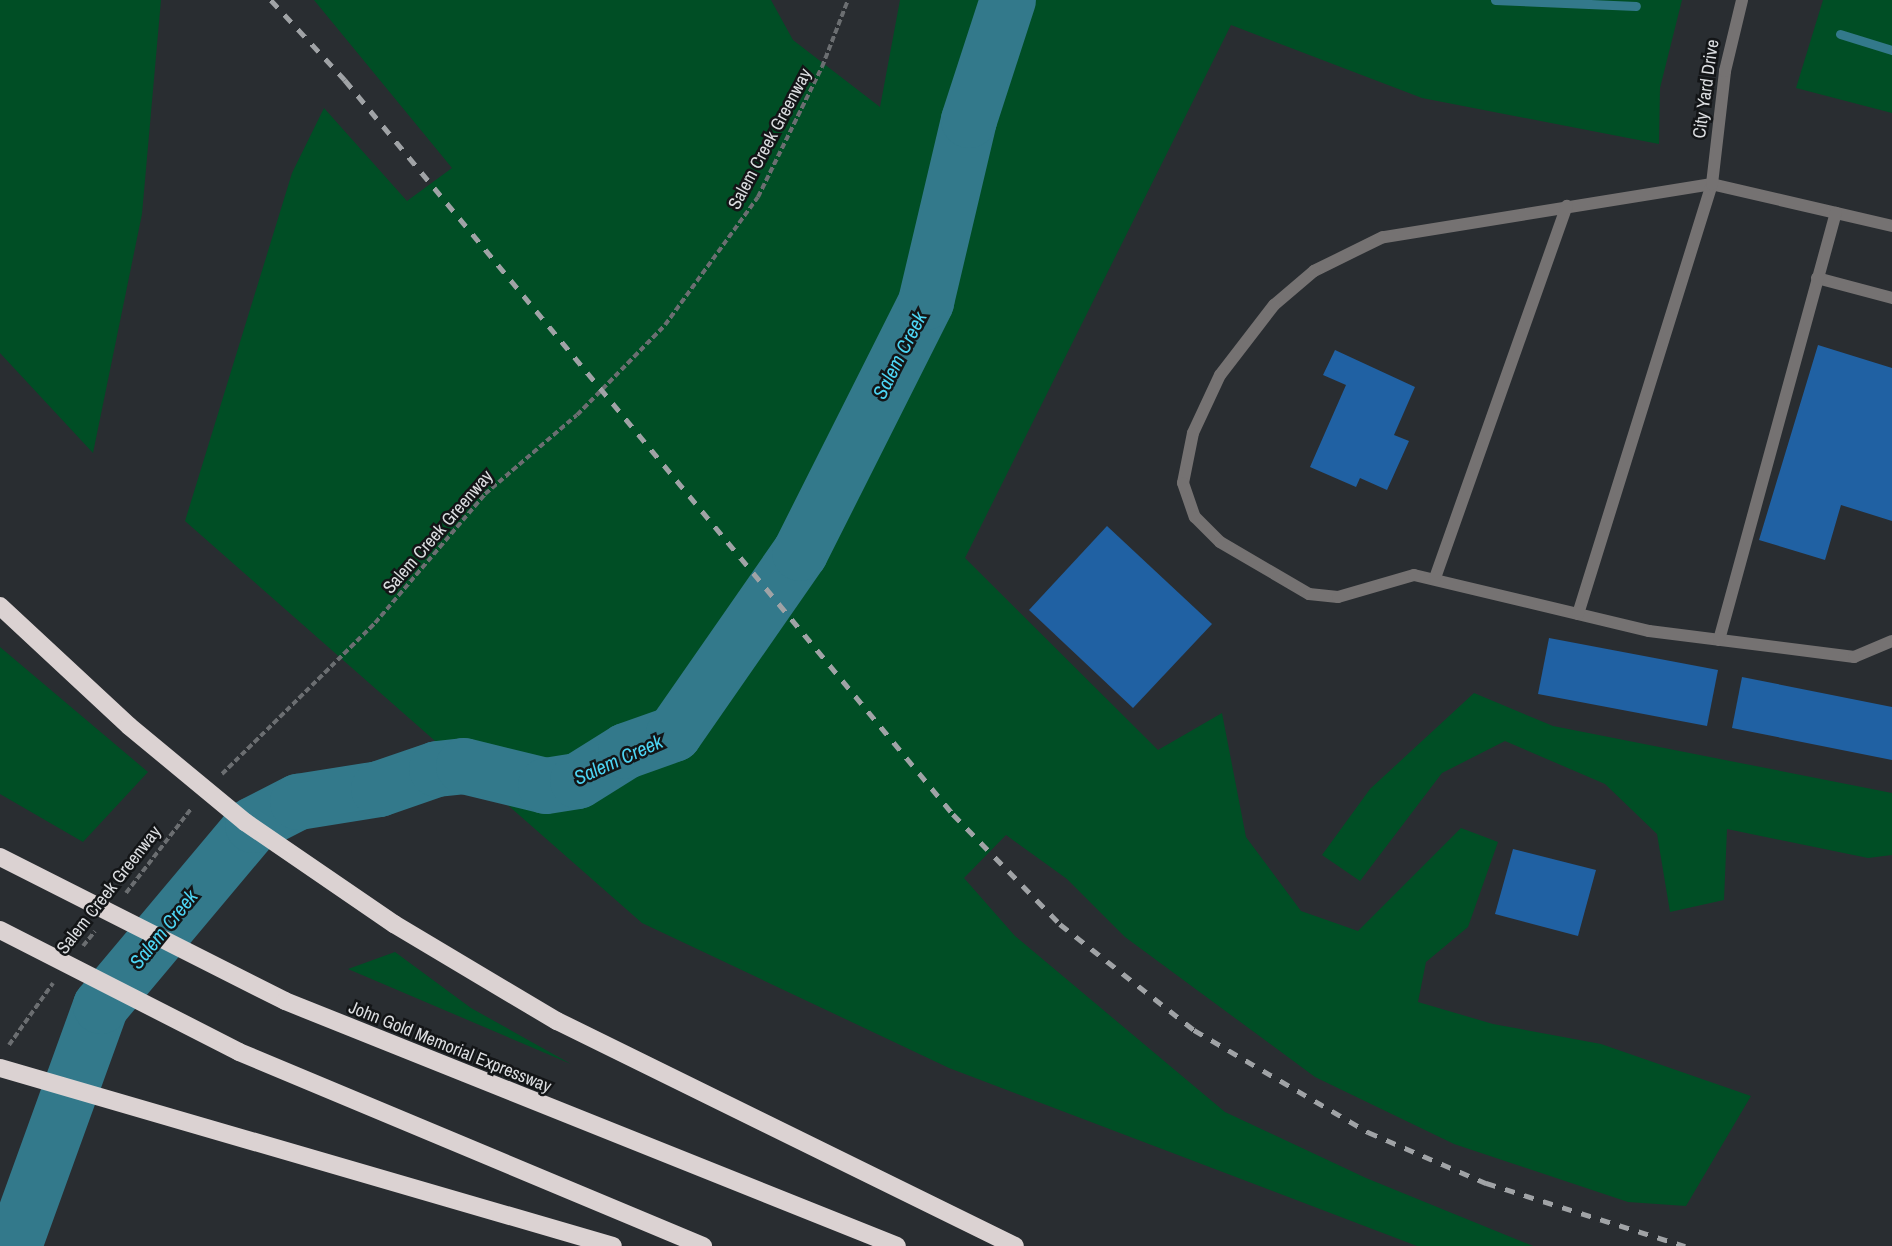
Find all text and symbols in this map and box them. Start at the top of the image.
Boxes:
street label: City Yard Drive [1688,38,1724,140]
street label: Salem Creek Greenway [724,65,816,213]
water label: Salem Creek [867,307,931,403]
street label: Salem Creek Greenway [378,466,498,598]
water label: Salem Creek [570,729,666,789]
street label: Salem Creek Greenway [52,822,166,958]
water label: Salem Creek [124,885,202,973]
street label: John Gold Memorial Expressway [346,996,554,1098]

